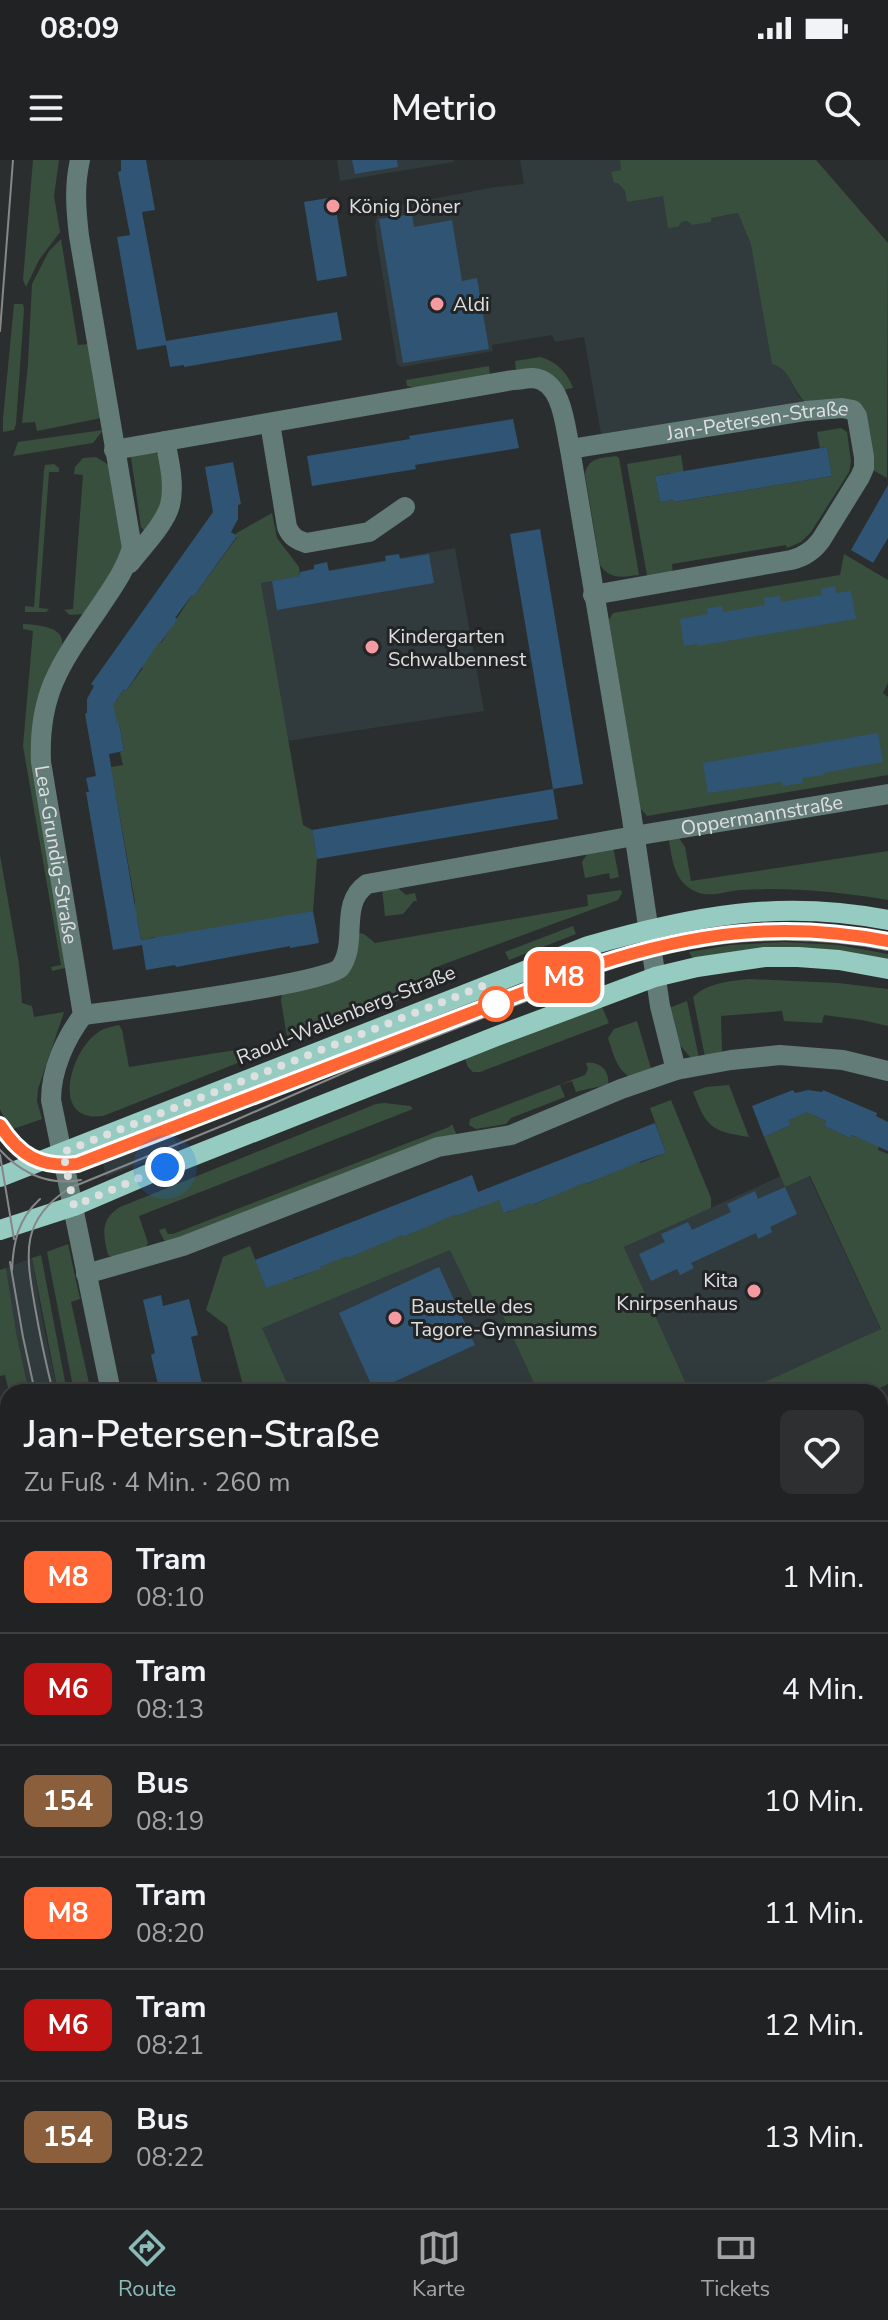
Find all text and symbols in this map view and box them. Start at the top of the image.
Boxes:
text: 08:09 [40,8,119,49]
text: Metrio [391,84,497,133]
icon: menu [24,86,68,130]
icon: search [820,86,864,130]
place label: König Döner [349,193,460,220]
marker: König Döner [324,197,342,215]
place label: Aldi [453,291,490,318]
marker: Aldi [428,295,446,313]
street label: Jan-Petersen-Straße [664,394,851,447]
place label: Kindergarten Schwalbennest [388,623,527,673]
marker: Kindergarten Schwalbennest [363,638,381,656]
street label: Lea-Grundig-Straße [28,763,84,946]
street label: Oppermannstraße [679,788,845,842]
line badge: M8 [528,951,600,1003]
text: M8 [543,958,585,996]
street label: Raoul-Wallenberg-Straße [233,959,459,1071]
unlabelled marker [479,987,513,1021]
your location [145,1147,185,1187]
place label: Kita Knirpsenhaus [616,1267,738,1317]
marker: Kita Knirpsenhaus [745,1282,763,1300]
place label: Baustelle des Tagore-Gymnasiums [411,1293,597,1343]
marker: Baustelle des Tagore-Gymnasiums [386,1309,404,1327]
text: Jan-Petersen-Straße [24,1409,380,1460]
button: heart [780,1410,864,1494]
text: Zu Fuß · 4 Min. · 260 m [24,1465,290,1500]
text: Tram [136,1539,207,1580]
text: 1 Min. [782,1557,864,1598]
text: M8 [47,1558,89,1596]
text: 08:10 [136,1580,204,1615]
text: Tram [136,1651,207,1692]
text: 4 Min. [782,1669,864,1710]
text: M6 [47,1670,89,1708]
text: 08:13 [136,1692,204,1727]
text: Bus [136,1763,189,1804]
text: 10 Min. [764,1781,864,1822]
text: 154 [43,1782,93,1820]
text: 08:19 [136,1804,204,1839]
text: Tram [136,1875,207,1916]
text: 11 Min. [764,1893,864,1934]
text: M8 [47,1894,89,1932]
text: 08:20 [136,1916,204,1951]
text: Tram [136,1987,207,2028]
text: 12 Min. [764,2005,864,2046]
text: M6 [47,2006,89,2044]
text: 08:21 [136,2028,204,2063]
text: Bus [136,2099,189,2140]
text: 13 Min. [764,2117,864,2158]
text: 154 [43,2118,93,2156]
text: 08:22 [136,2140,204,2175]
tab: Route [118,2226,176,2304]
tab: Karte [412,2226,465,2304]
tab: Tickets [701,2226,770,2304]

